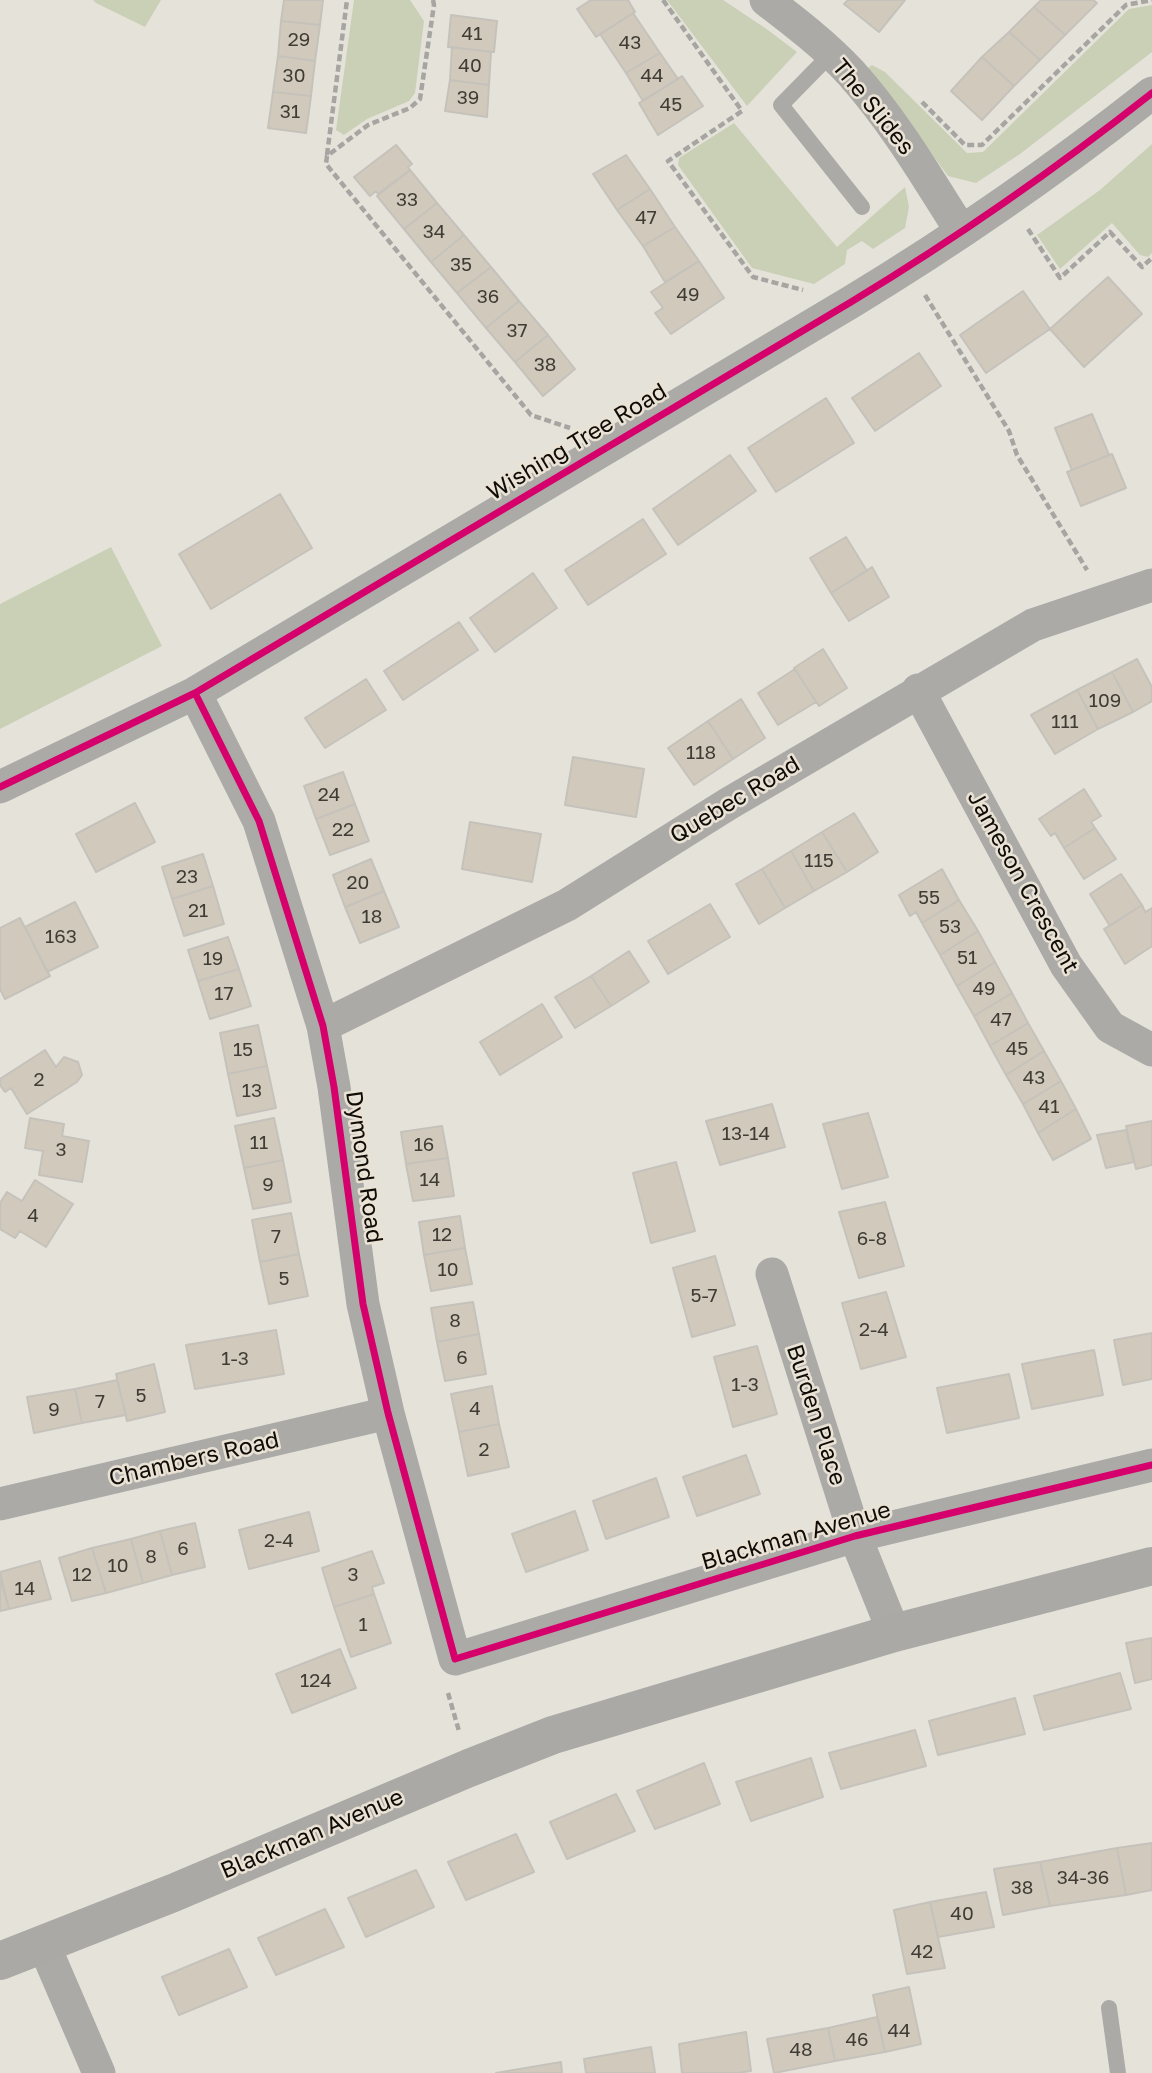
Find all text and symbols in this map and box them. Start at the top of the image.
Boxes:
house number: 41 [462,23,482,45]
house number: 29 [288,29,310,51]
house number: 43 [619,32,641,54]
street label: The Slides [826,53,920,161]
house number: 40 [458,55,482,77]
house number: 30 [283,65,305,87]
house number: 44 [640,65,664,87]
house number: 39 [457,87,479,109]
house number: 45 [660,94,682,116]
house number: 31 [280,101,300,123]
house number: 33 [396,189,418,211]
house number: 47 [635,207,657,229]
house number: 34 [423,221,445,243]
house number: 35 [450,254,472,276]
house number: 49 [676,284,700,306]
house number: 36 [477,286,499,308]
house number: 37 [506,320,528,342]
house number: 38 [534,354,556,376]
street label: Wishing Tree Road [482,378,672,506]
house number: 109 [1089,690,1121,712]
house number: 111 [1051,711,1079,733]
house number: 118 [686,742,716,764]
street label: Quebec Road [665,750,805,850]
house number: 24 [318,784,340,806]
street label: Jameson Crescent [961,786,1085,978]
house number: 22 [332,819,354,841]
house number: 115 [804,850,834,872]
house number: 23 [176,866,198,888]
house number: 20 [347,872,369,894]
house number: 55 [918,887,940,909]
house number: 21 [188,900,208,922]
house number: 18 [362,906,382,928]
house number: 53 [939,916,961,938]
house number: 163 [45,926,77,948]
house number: 51 [957,947,977,969]
house number: 19 [203,948,223,970]
house number: 49 [972,978,996,1000]
house number: 17 [214,983,234,1005]
house number: 47 [990,1009,1012,1031]
house number: 45 [1006,1038,1028,1060]
house number: 15 [233,1039,253,1061]
house number: 43 [1023,1067,1045,1089]
house number: 2 [33,1069,45,1091]
house number: 13 [242,1080,262,1102]
street label: Dymond Road [340,1089,388,1245]
house number: 41 [1039,1096,1059,1118]
house number: 13-14 [722,1123,770,1145]
house number: 11 [250,1132,268,1154]
house number: 16 [414,1134,434,1156]
house number: 3 [55,1139,67,1161]
house number: 14 [420,1169,440,1191]
house number: 9 [262,1174,274,1196]
house number: 4 [27,1205,39,1227]
house number: 12 [432,1224,452,1246]
house number: 7 [271,1226,281,1248]
house number: 6-8 [857,1228,887,1250]
house number: 10 [438,1259,458,1281]
house number: 5 [278,1268,290,1290]
house number: 5-7 [690,1285,718,1307]
house number: 8 [449,1310,461,1332]
house number: 2-4 [859,1319,889,1341]
street label: Burden Place [780,1341,852,1489]
house number: 6 [456,1347,468,1369]
house number: 1-3 [221,1348,249,1370]
house number: 1-3 [731,1374,759,1396]
house number: 5 [135,1385,147,1407]
house number: 7 [95,1391,105,1413]
house number: 4 [469,1398,481,1420]
house number: 9 [48,1399,60,1421]
street label: Chambers Road [106,1426,282,1492]
house number: 2 [478,1439,490,1461]
street label: Blackman Avenue [698,1496,894,1576]
house number: 2-4 [264,1530,294,1552]
house number: 6 [177,1538,189,1560]
house number: 8 [145,1546,157,1568]
house number: 10 [108,1555,128,1577]
house number: 12 [72,1564,92,1586]
house number: 3 [347,1564,359,1586]
house number: 14 [15,1578,35,1600]
house number: 1 [358,1614,368,1636]
house number: 124 [300,1670,332,1692]
street label: Blackman Avenue [217,1783,407,1885]
house number: 34-36 [1057,1867,1109,1889]
house number: 38 [1011,1877,1033,1899]
house number: 40 [950,1903,974,1925]
house number: 42 [911,1941,933,1963]
house number: 44 [887,2020,911,2042]
house number: 46 [845,2029,869,2051]
house number: 48 [789,2039,813,2061]

